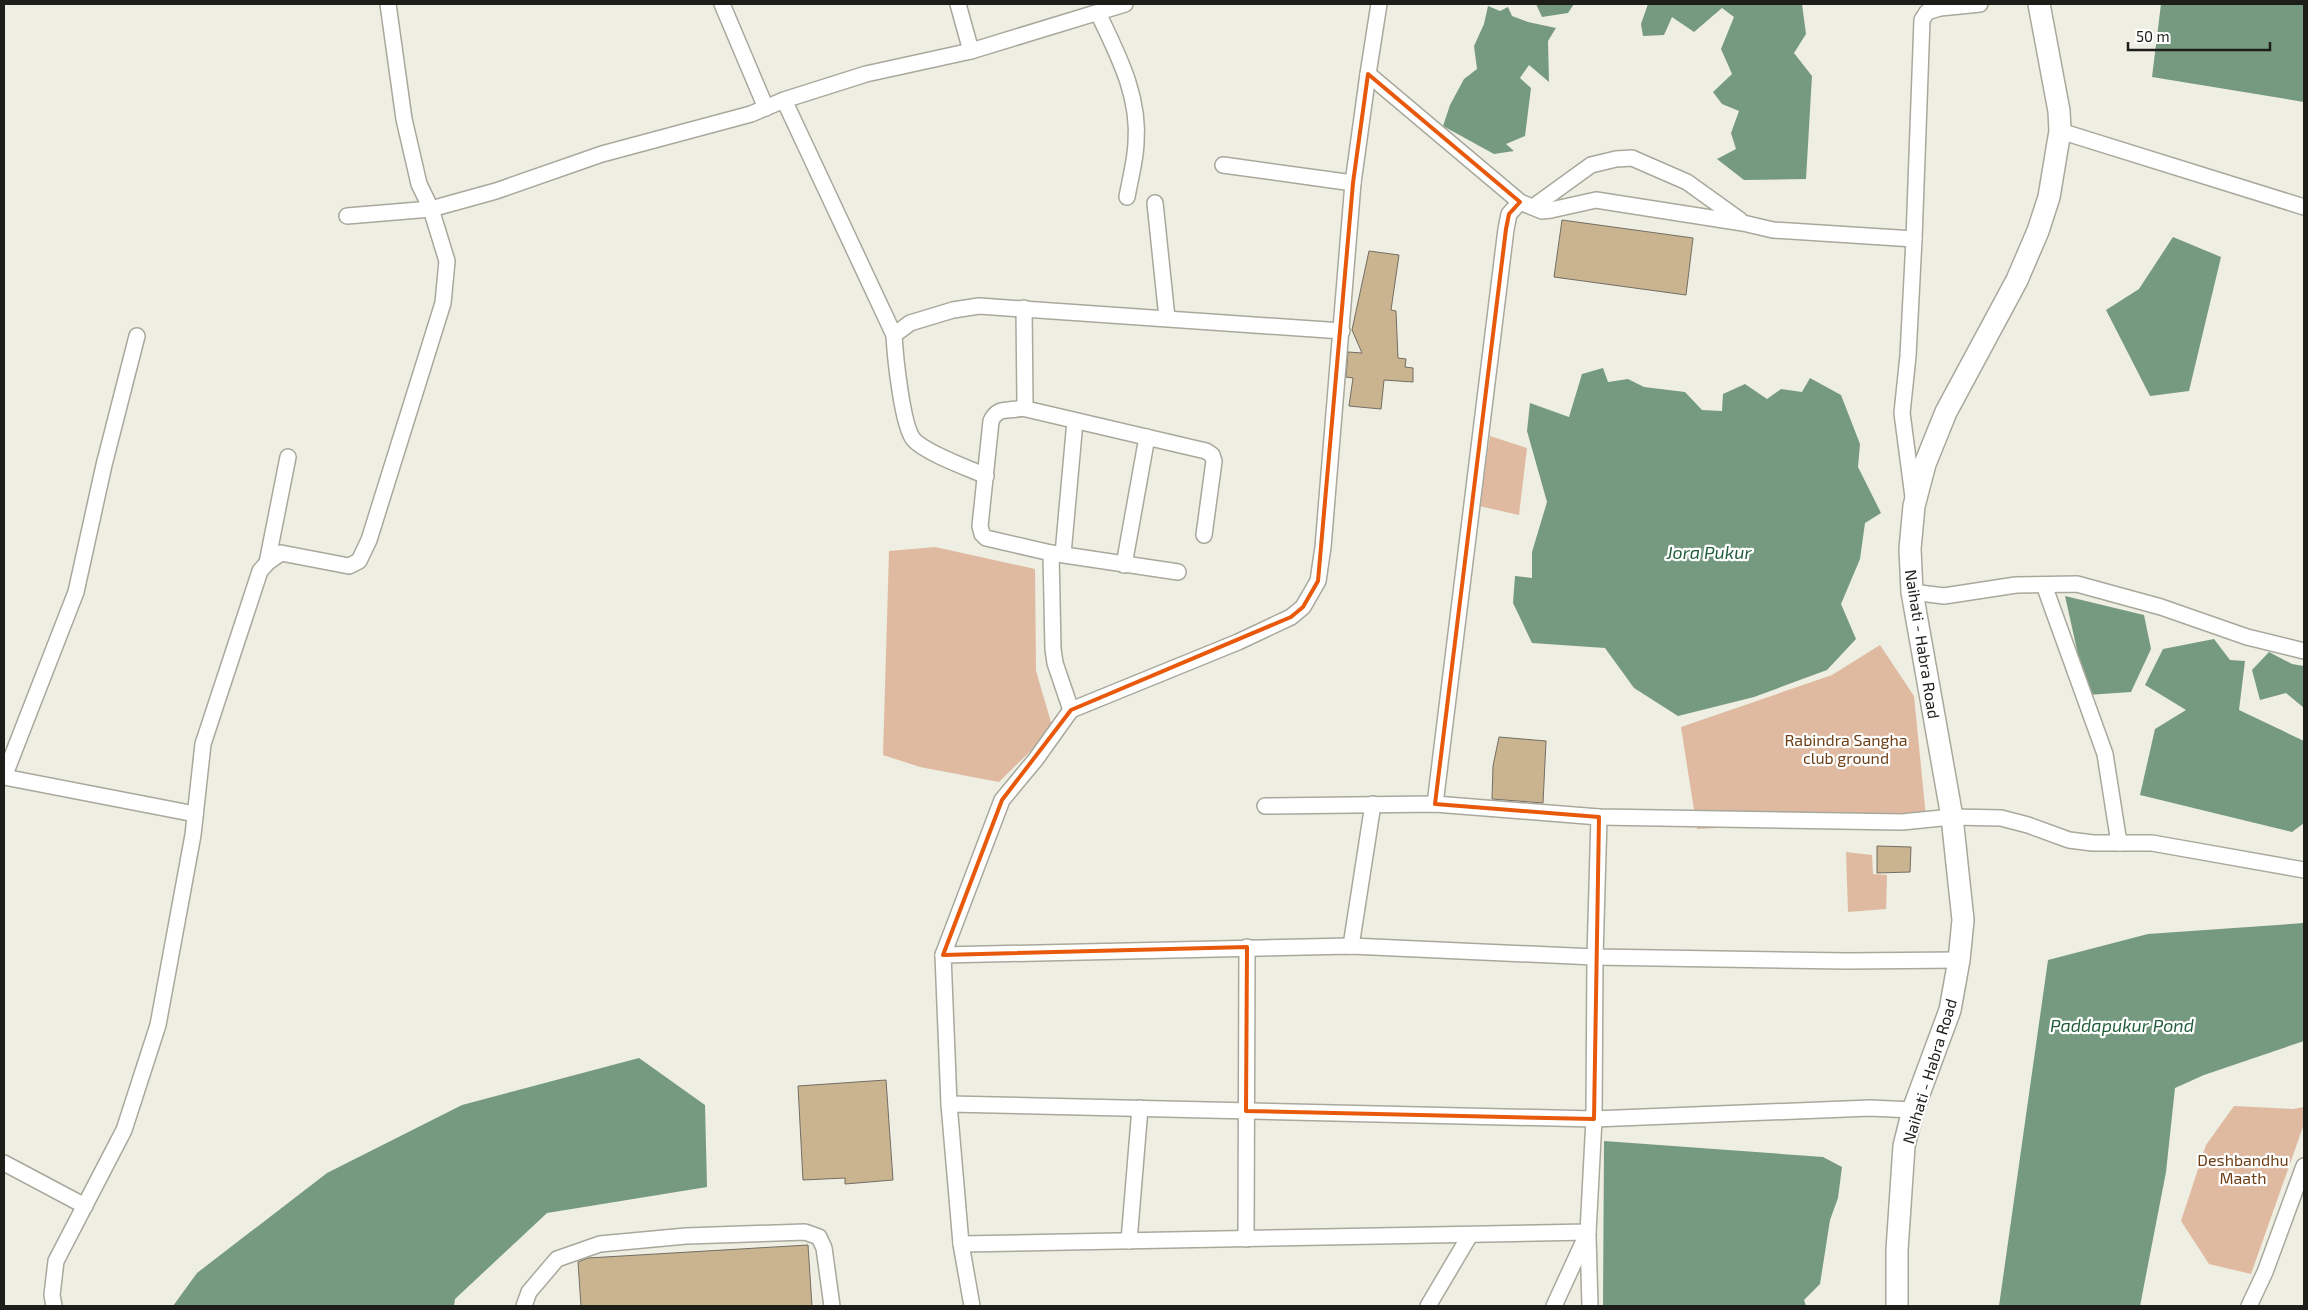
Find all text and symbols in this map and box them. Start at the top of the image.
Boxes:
scale bar [2128,20,2270,52]
text: 50 m [2136,27,2170,45]
water label: Jora Pukur [1665,541,1752,563]
street label: Naihati - Habra Road [1902,568,1944,720]
park label: Rabindra Sangha club ground [1784,730,1908,767]
street label: Naihati - Habra Road [1898,996,1960,1146]
water label: Paddapukur Pond [2050,1014,2194,1036]
park label: Deshbandhu Maath [2197,1150,2289,1187]

